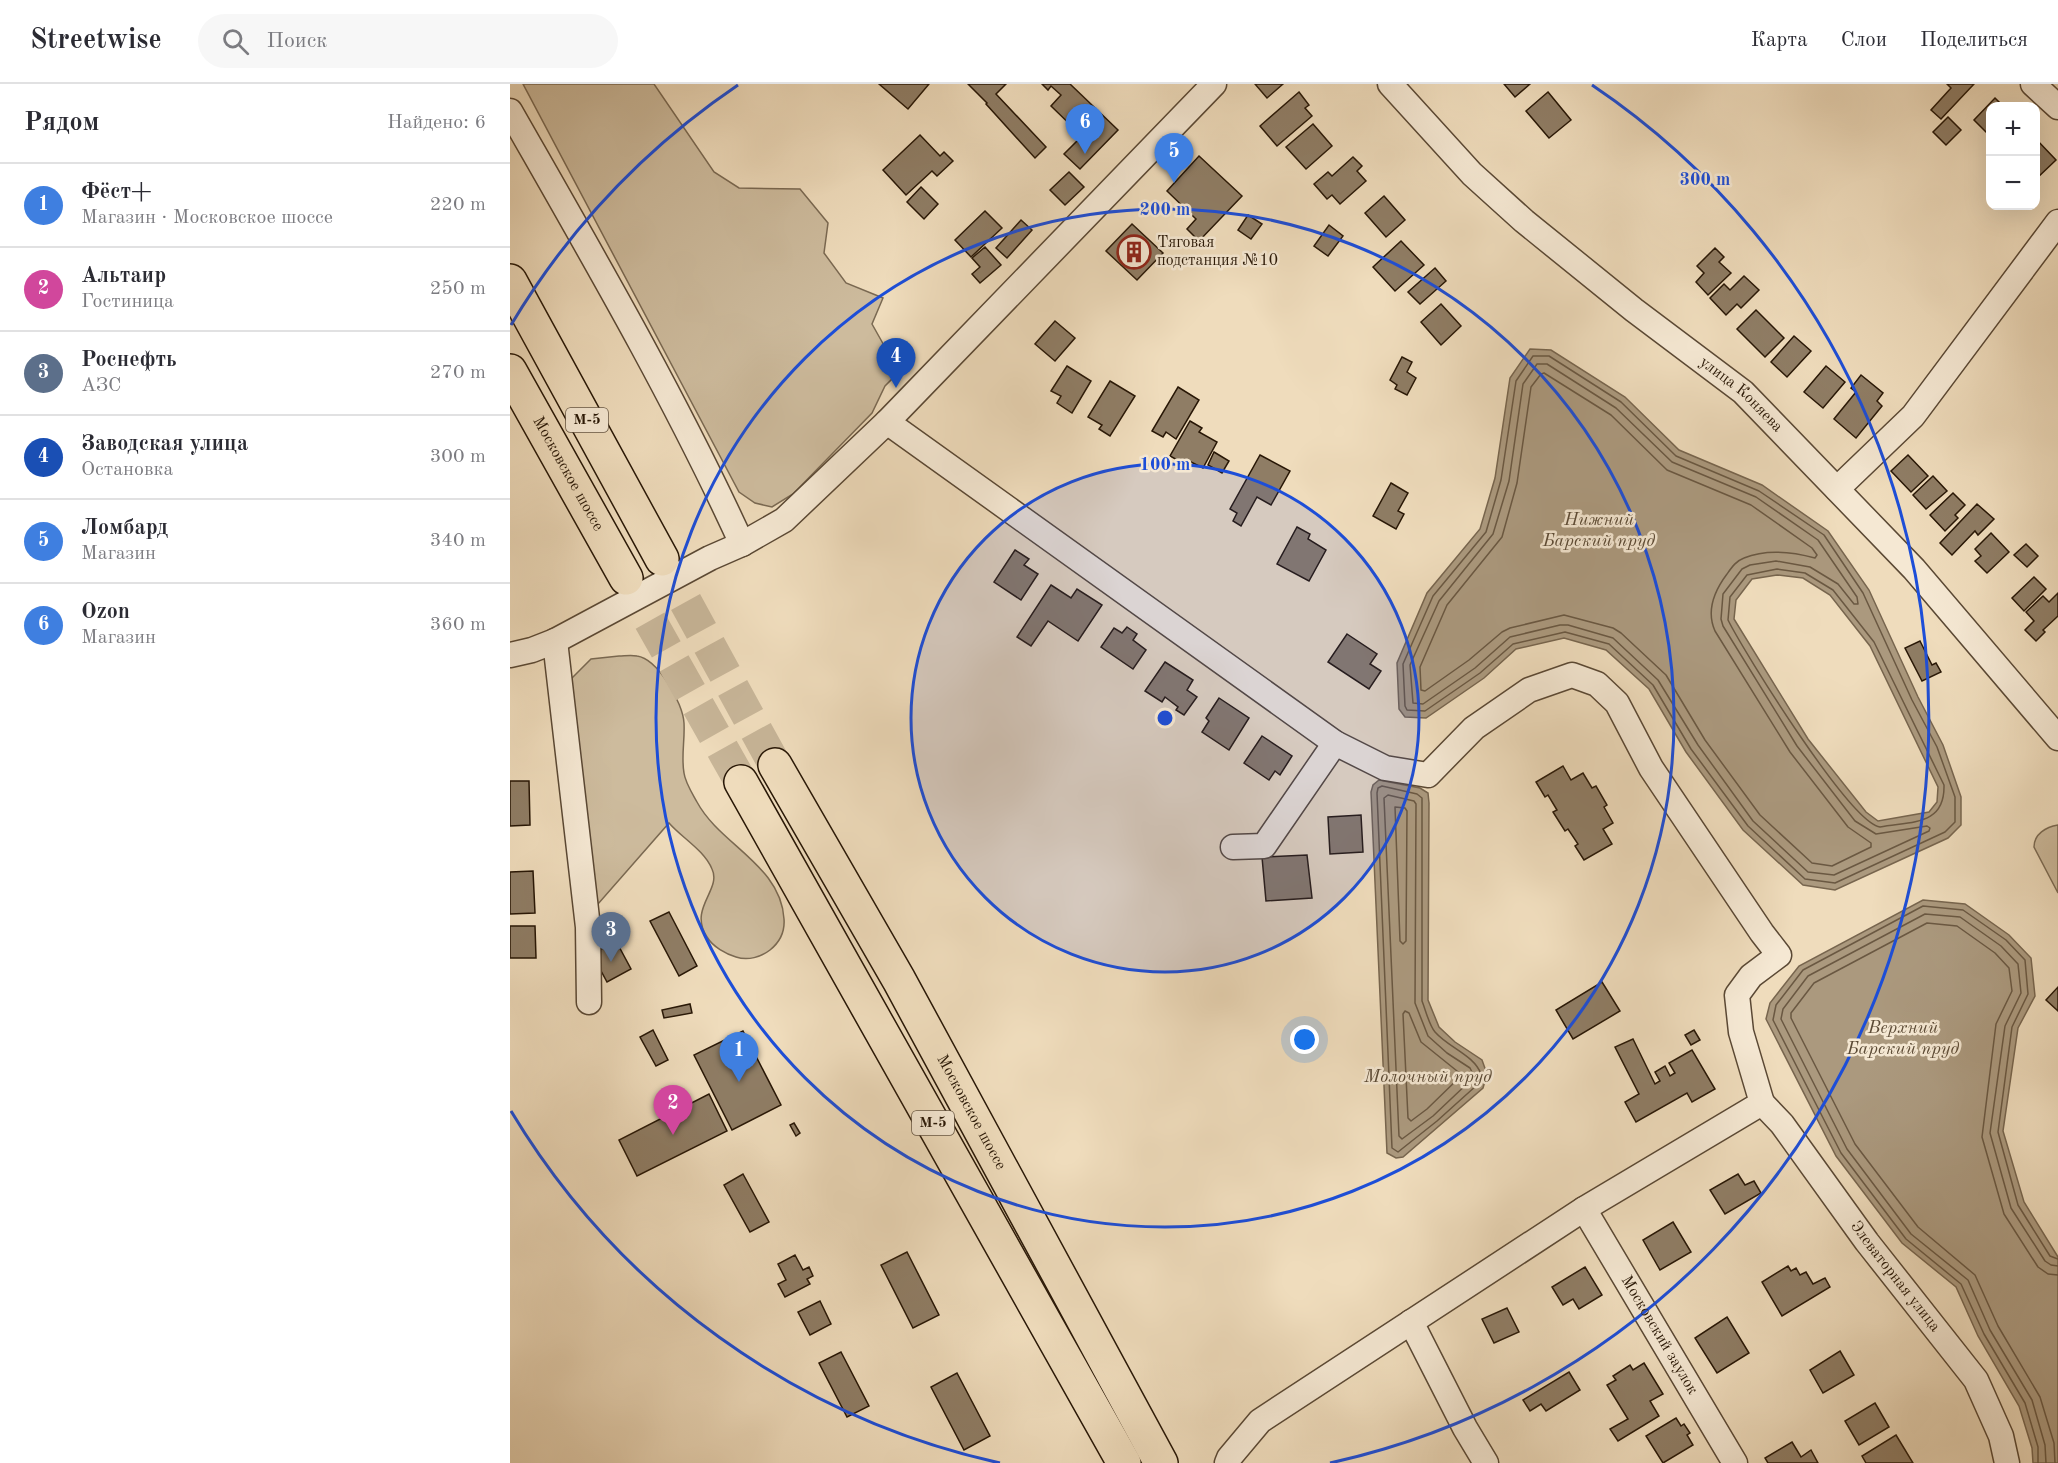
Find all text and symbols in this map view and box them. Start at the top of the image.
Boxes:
search box [198,14,618,68]
icon: search [219,25,252,58]
text: Streetwise [30,27,162,55]
text: Поиск [267,30,327,52]
text: Карта [1751,30,1808,51]
text: Слои [1841,30,1887,51]
text: Поделиться [1920,30,2028,51]
map controls [1986,102,2040,210]
button: + [1986,102,2040,156]
pin: 6 [1066,104,1104,154]
text: Рядом [24,110,99,136]
text: Найдено: 6 [387,113,486,133]
pin: 5 [1154,134,1194,183]
button: − [1986,156,2040,210]
text: 300 m [1680,171,1730,189]
text: Фёст+ [81,181,152,203]
text: 1 [38,195,49,215]
text: 220 m [430,195,486,215]
text: 200 m [1140,201,1190,219]
text: Магазин · Московское шоссе [81,208,333,228]
building icon: Тяговая подстанция №10 [1116,234,1152,270]
place label: Тяговая подстанция №10 [1157,235,1278,269]
text: Альтаир [81,265,166,287]
text: 2 [38,279,49,299]
text: 250 m [430,279,486,299]
text: Гостиница [81,292,174,312]
pin: 4 [876,338,916,388]
text: Роснефть [81,349,177,371]
street label: улица Коняева [1696,354,1786,436]
text: 3 [38,363,49,383]
text: 270 m [430,363,486,383]
text: АЗС [81,376,122,396]
road number: М-5 [566,408,608,432]
street label: Московское шоссе [529,414,606,534]
text: Заводская улица [81,433,248,455]
text: 4 [38,447,49,467]
text: 300 m [430,447,486,467]
text: 100 m [1140,456,1190,474]
text: Остановка [81,460,173,480]
water label: Нижний Барский пруд [1542,511,1655,550]
text: Ломбард [81,517,168,539]
text: 5 [38,531,49,551]
text: 340 m [430,531,486,551]
text: Магазин [81,544,156,564]
text: Ozon [81,601,130,623]
text: 6 [38,615,49,635]
text: 360 m [430,615,486,635]
text: Магазин [81,628,156,648]
centre of rings [1155,708,1175,728]
pin: 3 [592,912,630,962]
water label: Верхний Барский пруд [1846,1019,1959,1058]
your location [1290,1025,1319,1054]
pin: 1 [720,1032,758,1082]
street label: Московское шоссе [933,1052,1009,1173]
water label: Молочный пруд [1363,1068,1492,1086]
pin: 2 [654,1086,692,1135]
road number: М-5 [912,1111,954,1135]
street label: Элеваторная улица [1847,1218,1943,1335]
street label: Московский заулок [1618,1273,1701,1398]

